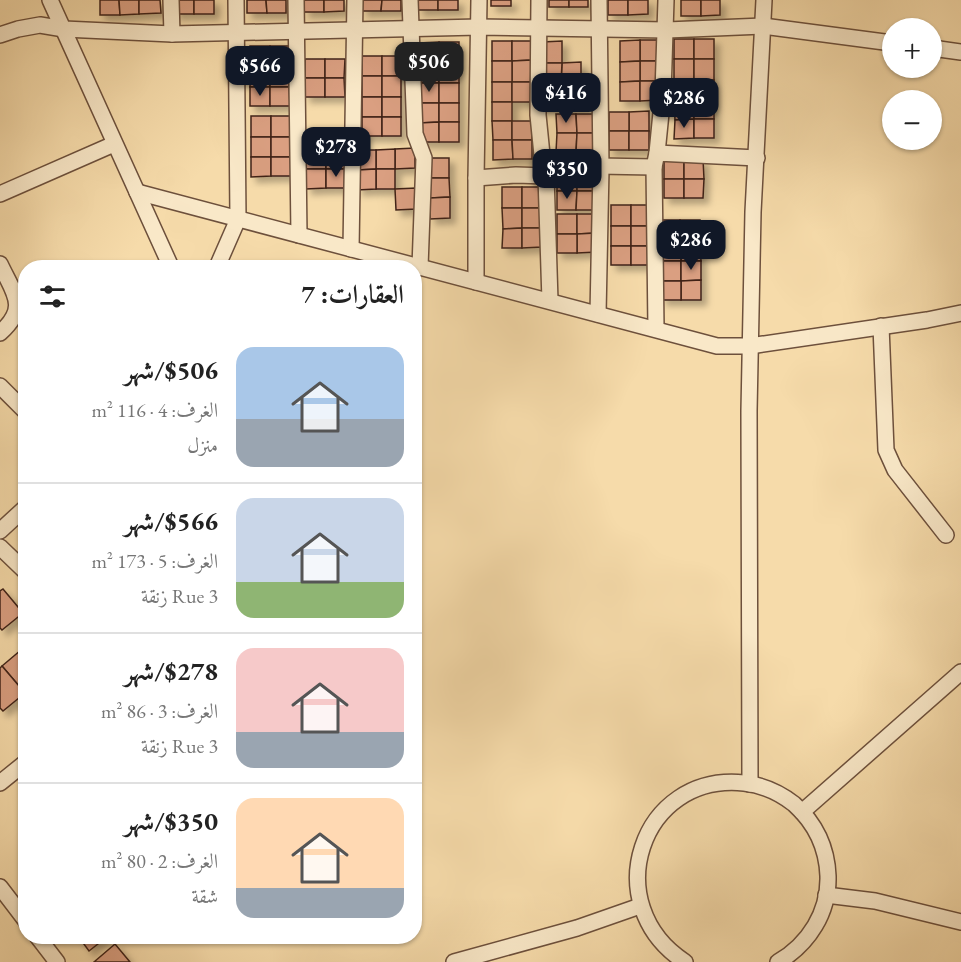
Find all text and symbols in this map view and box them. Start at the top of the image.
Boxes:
map controls [882,18,942,150]
button: + [882,18,942,78]
pin: $506 [393,42,465,93]
pin: $566 [224,46,296,97]
text: $506 [409,48,449,74]
text: $566 [240,52,280,78]
pin: $416 [530,73,602,124]
pin: $286 [648,78,720,129]
text: $416 [546,79,586,105]
text: $286 [664,84,704,110]
button: − [882,90,942,150]
pin: $278 [300,127,372,178]
text: $278 [316,133,356,159]
pin: $350 [531,149,603,200]
text: $350 [547,155,587,181]
pin: $286 [655,220,727,271]
text: $286 [671,226,711,252]
text: العقارات: 7 [301,277,404,311]
icon: filters [36,280,69,313]
text: $506/شهر [124,353,218,387]
icon: home [284,371,356,443]
text: الغرف: 4 · 116 m² [91,397,218,423]
text: منزل [187,432,218,458]
text: $566/شهر [124,504,218,538]
icon: home [284,522,356,594]
text: الغرف: 5 · 173 m² [91,548,218,574]
text: Rue 3 زنقة [141,583,218,609]
text: $278/شهر [124,654,218,688]
icon: home [284,672,356,744]
text: الغرف: 3 · 86 m² [101,698,218,724]
text: Rue 3 زنقة [141,733,218,759]
text: $350/شهر [124,804,218,838]
icon: home [284,822,356,894]
text: الغرف: 2 · 80 m² [101,848,218,874]
text: شقة [192,883,218,909]

